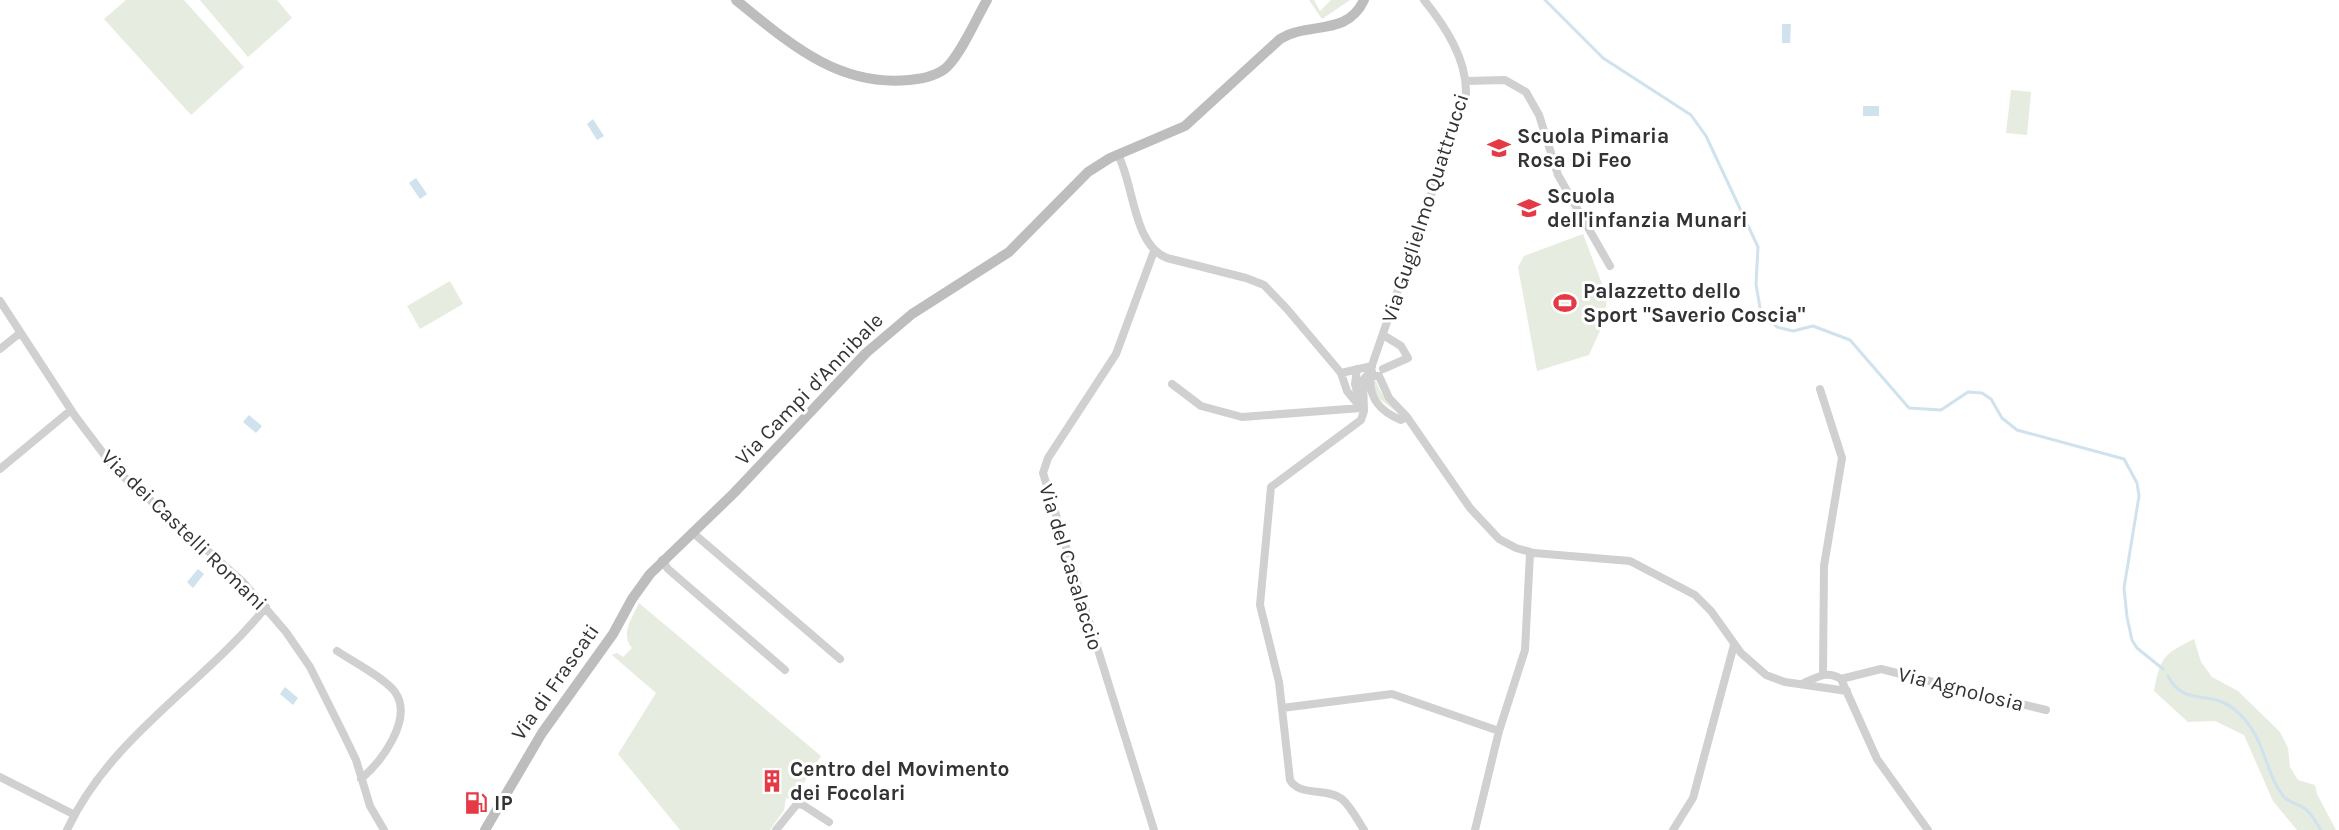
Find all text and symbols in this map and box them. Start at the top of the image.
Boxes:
street label: Via Guglielmo Quattrucci [1377,90,1473,326]
place label: Scuola Pimaria Rosa Di Feo [1517,124,1669,172]
school or university icon: Scuola Pimaria Rosa Di Feo [1486,135,1512,161]
place label: Scuola dell'infanzia Munari [1547,184,1748,232]
school or university icon: Scuola dell'infanzia Munari [1516,195,1542,221]
place label: Palazzetto dello Sport "Saverio Coscia" [1583,279,1806,327]
sports icon: Palazzetto dello Sport "Saverio Coscia" [1552,290,1578,316]
street label: Via Campi d'Annibale [730,308,888,470]
street label: Via dei Castelli Romani [96,445,272,615]
street label: Via del Casalaccio [1034,481,1108,653]
street label: Via di Frascati [506,619,604,745]
street label: Via Agnolosia [1896,662,2026,716]
place label: Centro del Movimento dei Focolari [790,757,1009,805]
building icon: Centro del Movimento dei Focolari [759,768,785,794]
fuel station icon: IP [463,790,489,816]
place label: IP [494,791,513,815]

